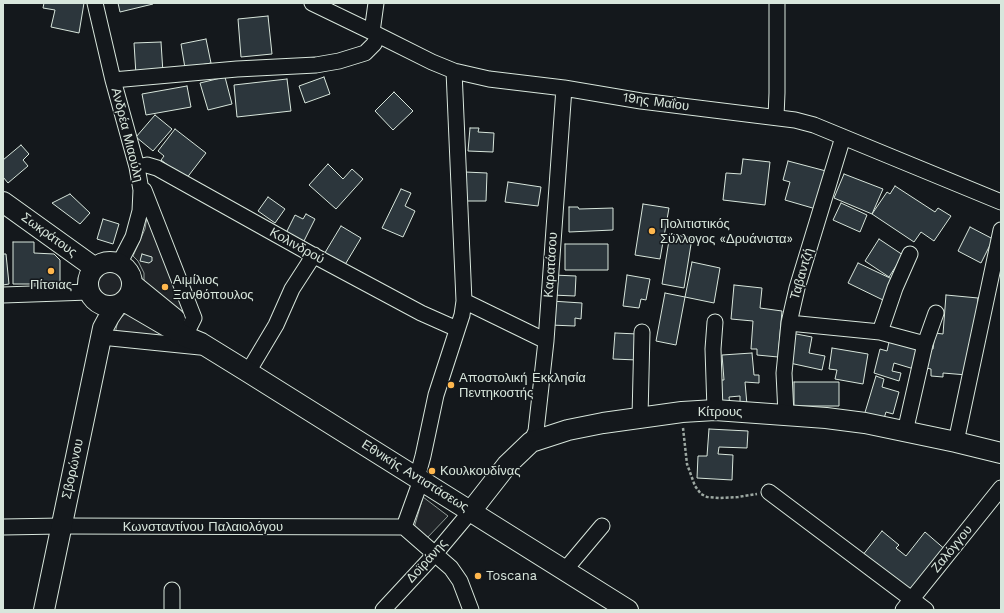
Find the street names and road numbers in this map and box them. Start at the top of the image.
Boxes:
street label: Ανδρέα Μιαούλη [108,86,146,184]
street label: 19ης Μαΐου [622,90,690,114]
street label: Σωκράτους [18,210,80,260]
street label: Κολινδρού [267,225,327,267]
street label: Καρατάσου [541,232,561,298]
street label: Ταβαντζή [787,246,817,302]
street label: Κίτρους [698,404,742,420]
street label: Σβορώνου [59,437,87,501]
street label: Εθνικής Αντιστάσεως [359,437,471,515]
street label: Κωνσταντίνου Παλαιολόγου [123,519,283,535]
street label: Ζαλόγγου [928,522,976,576]
street label: Δοϊράνης [403,536,451,586]

